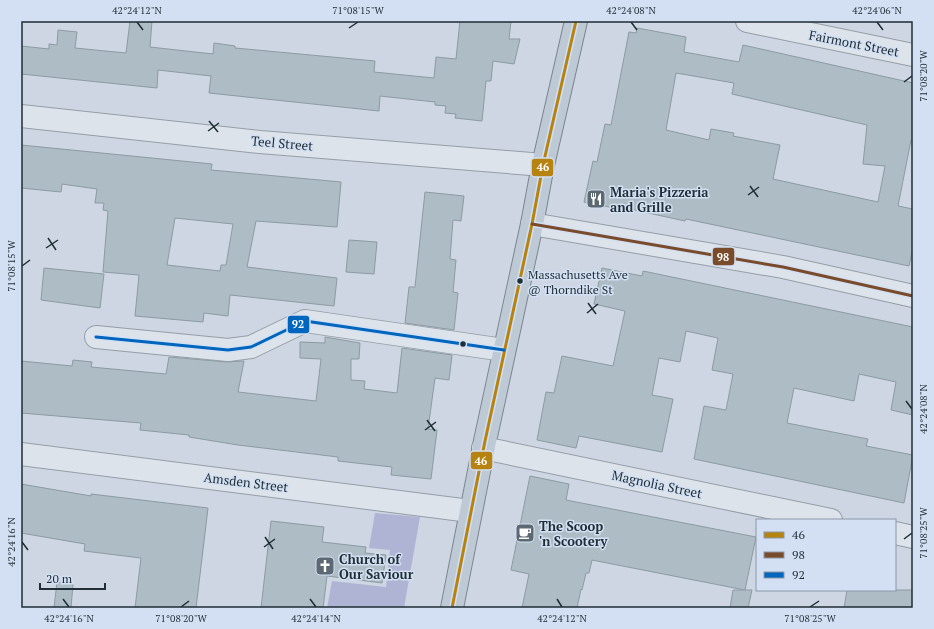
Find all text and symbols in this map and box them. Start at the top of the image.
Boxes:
text: 42°24'12"N [112,4,162,17]
text: 71°08'15"W [332,4,384,17]
text: 42°24'08"N [606,4,656,17]
text: 42°24'06"N [852,4,902,17]
street label: Fairmont Street [807,25,901,61]
text: 71°08'20"W [917,50,930,102]
street label: Teel Street [250,131,314,155]
line badge: 46 [531,158,554,177]
text: 46 [537,160,549,174]
place label: Maria's Pizzeria and Grille [610,183,709,216]
restaurant icon: Maria's Pizzeria and Grille [585,188,607,210]
text: 71°08'15"W [5,240,18,292]
line badge: 98 [712,247,735,266]
text: 98 [717,250,729,264]
place label: Massachusetts Ave @ Thorndike St [528,267,628,297]
marker: Massachusetts Ave @ Thorndike St [515,276,525,286]
line badge: 92 [287,315,310,334]
text: 92 [292,317,304,331]
unlabelled marker [458,339,468,349]
text: 42°24'08"N [917,384,930,434]
line badge: 46 [470,451,493,470]
text: 46 [475,454,487,468]
street label: Magnolia Street [610,466,704,502]
street label: Amsden Street [203,468,289,496]
text: 71°08'25"W [917,507,930,559]
text: 42°24'16"N [5,517,18,567]
place label: The Scoop 'n Scootery [539,517,608,550]
legend [756,519,896,591]
cafe icon: The Scoop 'n Scootery [514,522,536,544]
text: 46 [792,527,805,542]
text: 98 [792,547,805,562]
place label: Church of Our Saviour [339,550,414,583]
church icon: Church of Our Saviour [314,555,336,577]
scale bar [40,565,105,591]
text: 92 [792,567,805,582]
text: 20 m [46,571,73,586]
text: 42°24'16"N [44,612,94,625]
text: 71°08'20"W [155,612,207,625]
text: 42°24'14"N [291,612,341,625]
text: 42°24'12"N [537,612,587,625]
text: 71°08'25"W [784,612,836,625]

